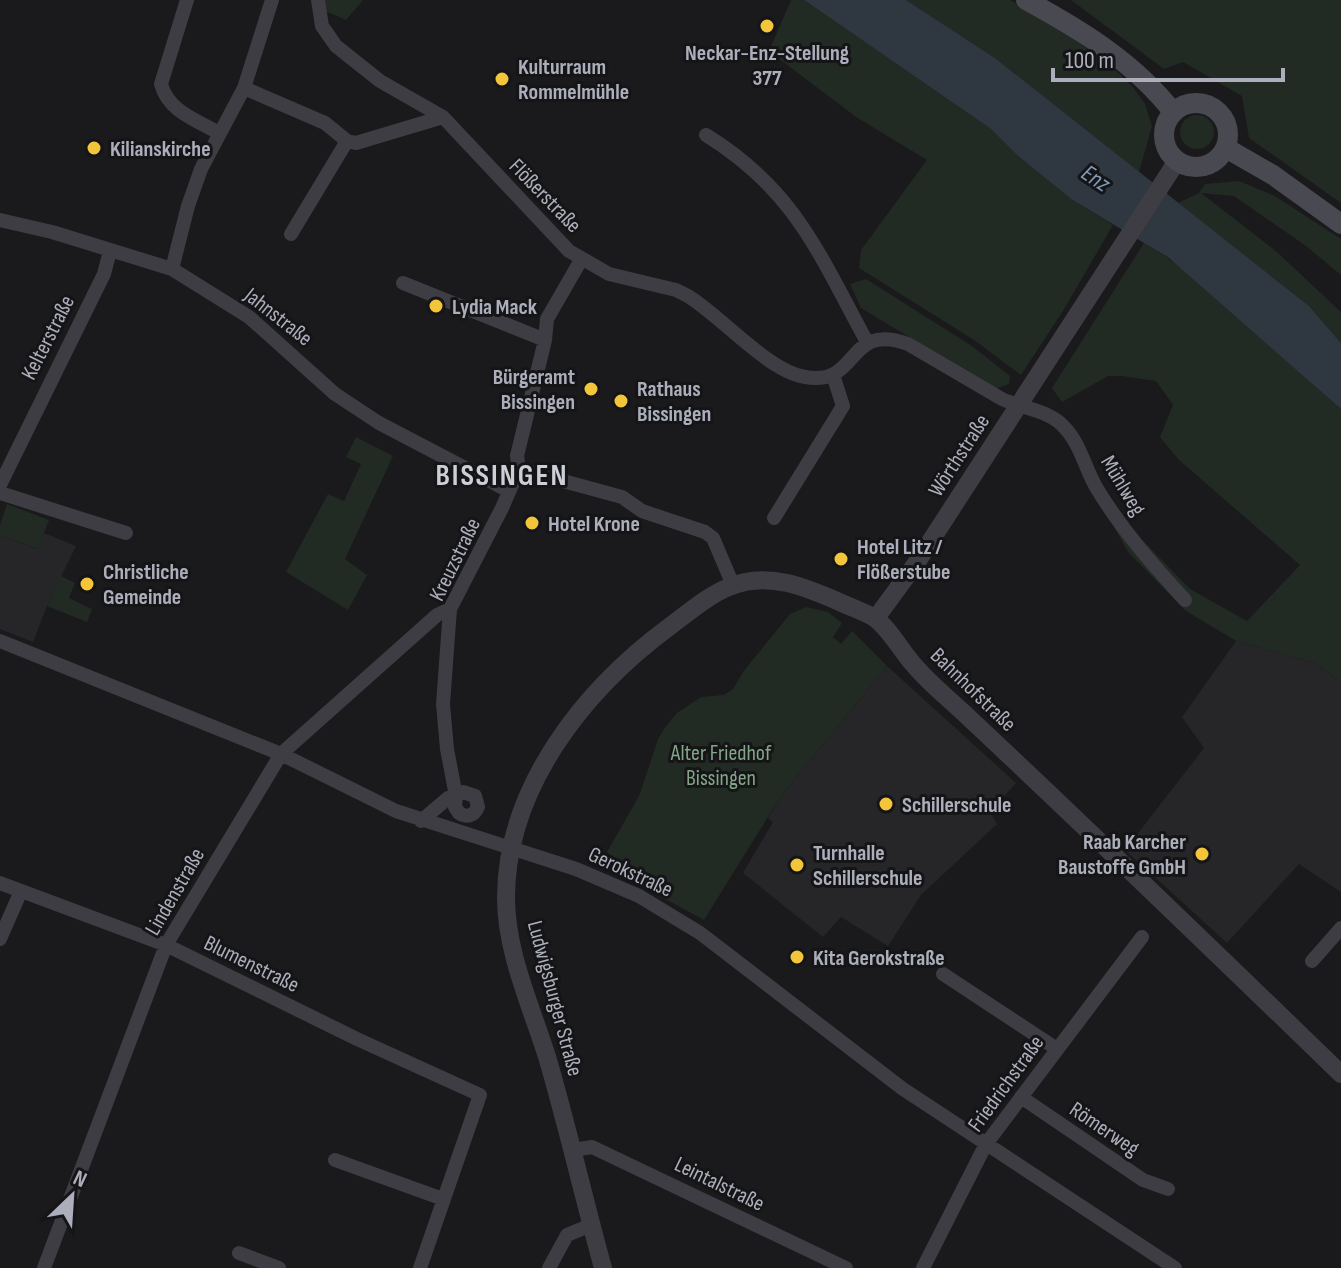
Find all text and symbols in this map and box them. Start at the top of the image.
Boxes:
marker: Neckar-Enz-Stellung 377 [758,17,776,35]
scale bar [1053,32,1283,82]
place label: Neckar-Enz-Stellung 377 [685,40,849,92]
text: 100 m [1065,46,1114,75]
place label: Kulturraum Rommelmühle [518,54,629,106]
marker: Kulturraum Rommelmühle [493,70,511,88]
place label: Kilianskirche [110,136,211,163]
marker: Kilianskirche [85,139,103,157]
street label: Flößerstraße [503,153,587,239]
water label: Enz [1076,159,1117,199]
street label: Jahnstraße [238,282,317,352]
street label: Kelterstraße [16,291,81,384]
place label: Lydia Mack [452,294,538,321]
marker: Lydia Mack [427,297,445,315]
place label: Bürgeramt Bissingen [493,364,575,416]
place label: Rathaus Bissingen [637,376,711,428]
marker: Bürgeramt Bissingen [582,380,600,398]
marker: Rathaus Bissingen [612,392,630,410]
street label: Wörthstraße [923,409,996,502]
street label: Mühlweg [1094,451,1151,521]
district label: BISSINGEN [436,458,568,494]
place label: Hotel Krone [548,511,640,538]
street label: Kreuzstraße [424,514,487,606]
marker: Hotel Krone [523,514,541,532]
place label: Hotel Litz / Flößerstube [857,534,950,586]
marker: Hotel Litz / Flößerstube [832,550,850,568]
place label: Christliche Gemeinde [103,559,189,611]
marker: Christliche Gemeinde [78,575,96,593]
street label: Bahnhofstraße [924,642,1022,738]
park label: Alter Friedhof Bissingen [670,740,772,792]
place label: Schillerschule [902,792,1011,819]
marker: Schillerschule [877,795,895,813]
place label: Raab Karcher Baustoffe GmbH [1058,829,1186,881]
place label: Turnhalle Schillerschule [813,840,922,892]
street label: Gerokstraße [584,841,677,904]
street label: Lindenstraße [140,843,211,940]
marker: Raab Karcher Baustoffe GmbH [1193,845,1211,863]
marker: Turnhalle Schillerschule [788,856,806,874]
street label: Ludwigsburger Straße [521,918,588,1079]
street label: Blumenstraße [199,930,303,999]
place label: Kita Gerokstraße [813,945,945,972]
marker: Kita Gerokstraße [788,948,806,966]
street label: Friedrichstraße [962,1030,1050,1137]
street label: Römerweg [1064,1096,1144,1163]
street label: Leintalstraße [670,1151,769,1218]
north arrow [32,1156,112,1236]
text: N [69,1165,91,1194]

